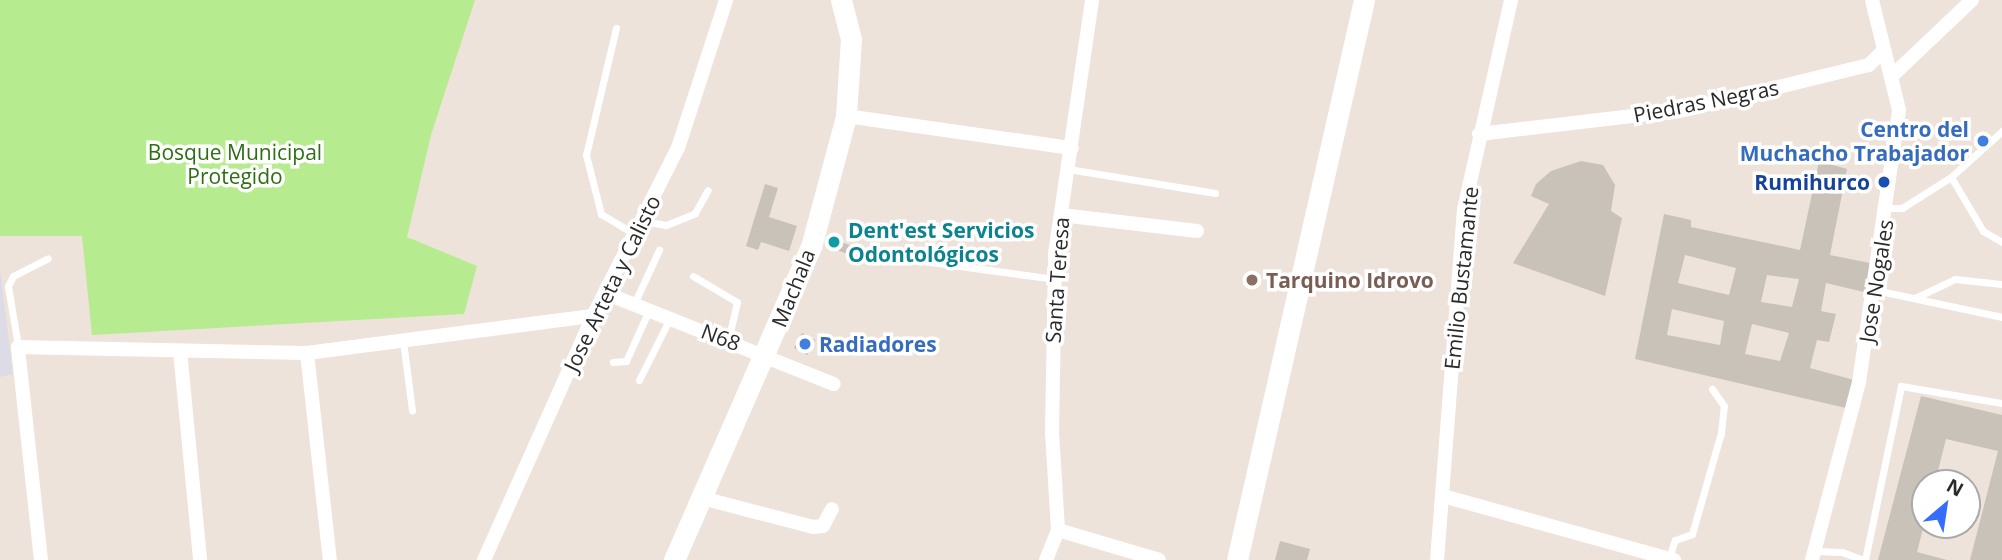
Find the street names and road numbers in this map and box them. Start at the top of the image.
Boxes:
street label: Piedras Negras [1631,75,1781,127]
street label: Emilio Bustamante [1439,185,1483,371]
street label: Jose Arteta y Calisto [558,191,666,375]
street label: Santa Teresa [1040,216,1074,344]
street label: Jose Nogales [1854,218,1898,344]
street label: Machala [766,245,820,331]
street label: N68 [698,318,744,356]

